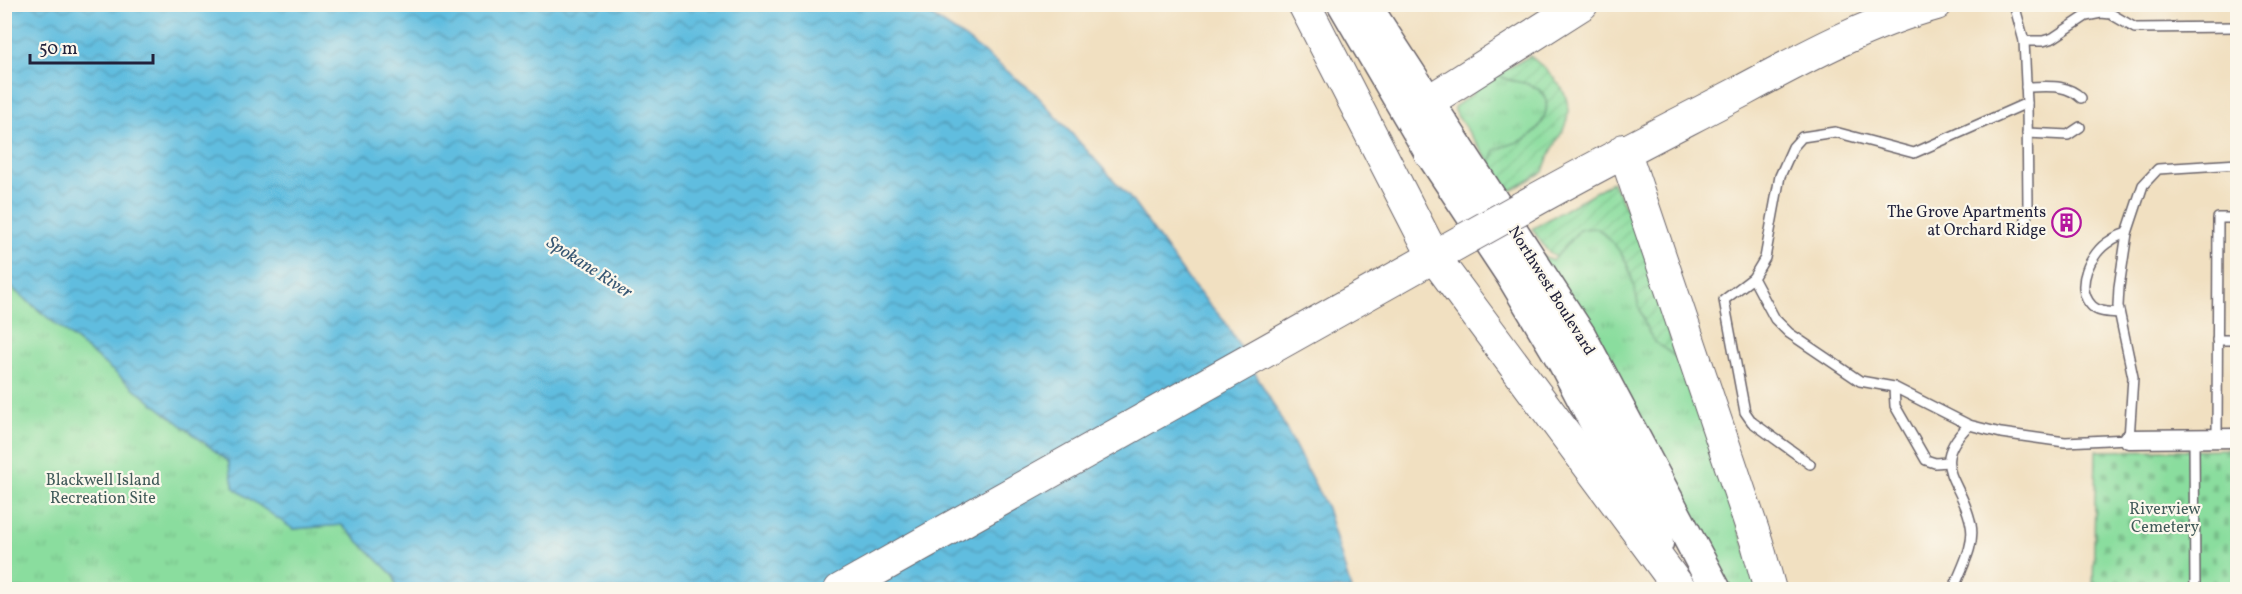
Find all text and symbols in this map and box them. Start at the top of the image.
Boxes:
scale bar [30,27,153,65]
text: 50 m [39,37,78,62]
place label: The Grove Apartments at Orchard Ridge [1887,202,2046,242]
building icon: The Grove Apartments at Orchard Ridge [2051,206,2083,238]
street label: Northwest Boulevard [1502,222,1600,360]
water label: Spokane River [541,231,637,305]
park label: Blackwell Island Recreation Site [46,470,160,510]
park label: Riverview Cemetery [2129,499,2201,539]

